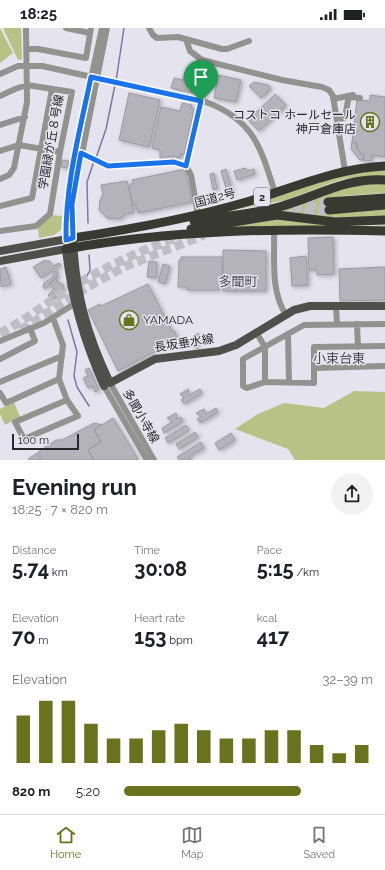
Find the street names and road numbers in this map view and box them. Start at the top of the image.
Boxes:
street label: 学園緑が丘８号線 [36,94,66,190]
street label: 国道2号 [193,186,237,210]
road number: 2 [254,188,270,206]
street label: 長坂垂水線 [153,331,215,355]
street label: 多聞小寺線 [120,387,162,445]

